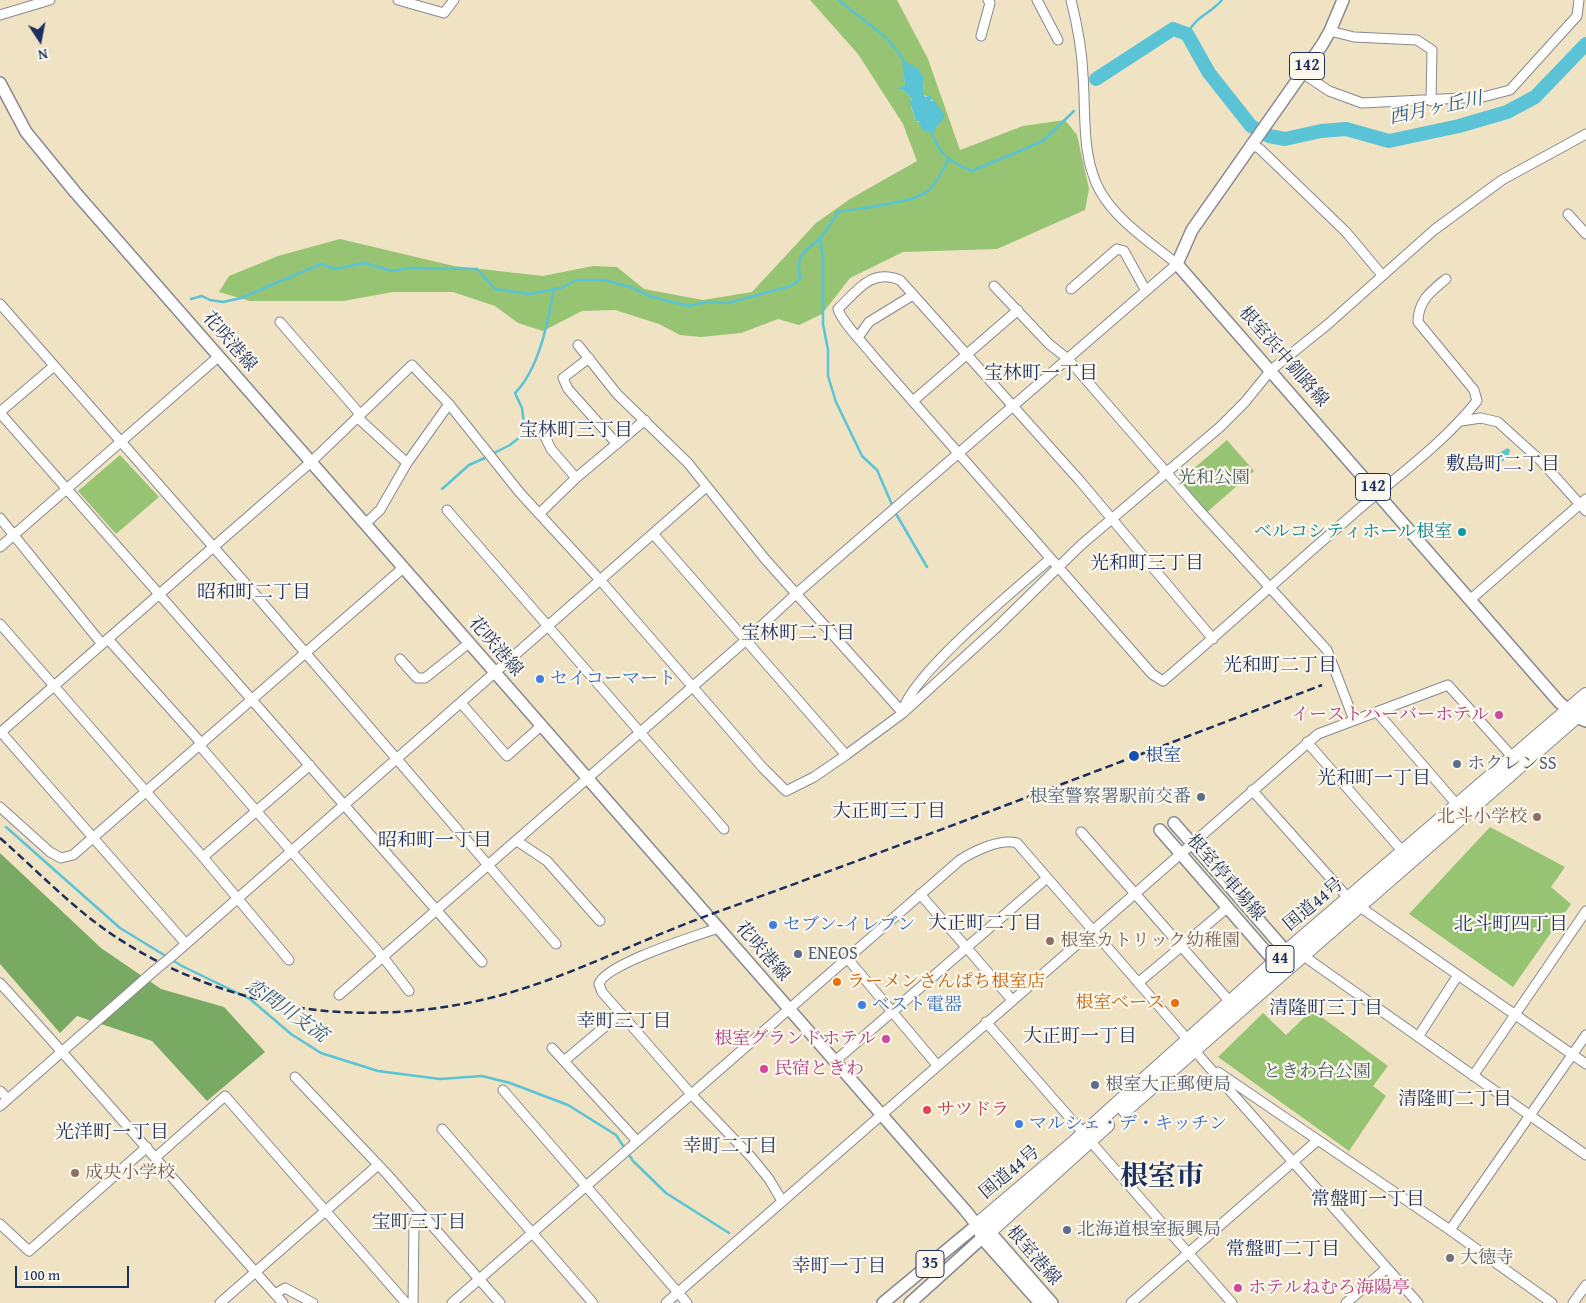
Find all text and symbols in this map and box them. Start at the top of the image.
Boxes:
north arrow [15,15,65,65]
text: N [36,44,49,65]
road number: 142 [1290,52,1324,80]
water label: 西月ヶ丘川 [1387,88,1485,130]
street label: 根室浜中釧路線 [1234,302,1332,412]
street label: 花咲港線 [197,308,261,376]
district label: 宝林町一丁目 [984,363,1098,385]
district label: 宝林町三丁目 [519,420,633,442]
district label: 敷島町二丁目 [1446,454,1560,476]
park label: 光和公園 [1178,467,1250,489]
road number: 142 [1356,474,1390,501]
place label: ベルコシティホール根室 [1254,521,1452,543]
marker: ベルコシティホール根室 [1456,526,1468,538]
district label: 光和町三丁目 [1090,553,1204,575]
district label: 昭和町二丁目 [197,582,311,604]
street label: 花咲港線 [463,613,527,681]
district label: 宝林町二丁目 [741,623,855,645]
district label: 光和町二丁目 [1223,655,1337,677]
place label: セイコーマート [550,668,676,690]
marker: セイコーマート [534,673,546,685]
place label: イーストハーバーホテル [1291,704,1489,726]
marker: イーストハーバーホテル [1493,709,1505,721]
place label: 根室 [1145,745,1181,767]
marker: 根室 [1127,749,1141,763]
place label: ホクレンSS [1467,753,1557,775]
marker: ホクレンSS [1451,758,1463,770]
district label: 光和町一丁目 [1317,768,1431,790]
place label: 根室警察署駅前交番 [1029,786,1191,808]
marker: 根室警察署駅前交番 [1195,791,1207,803]
district label: 大正町三丁目 [832,801,946,823]
place label: 北斗小学校 [1437,806,1527,828]
marker: 北斗小学校 [1531,811,1543,823]
district label: 昭和町一丁目 [378,830,492,852]
street label: 根室停車場線 [1181,830,1269,926]
street label: 国道44号 [1280,874,1348,936]
district label: 大正町二丁目 [928,913,1042,935]
place label: セブン-イレブン [783,914,915,936]
district label: 北斗町四丁目 [1454,914,1568,936]
street label: 花咲港線 [730,918,794,986]
marker: セブン-イレブン [767,919,779,931]
place label: 根室カトリック幼稚園 [1060,930,1240,952]
marker: 根室カトリック幼稚園 [1044,935,1056,947]
place label: ENEOS [808,943,858,965]
road number: 44 [1266,946,1294,972]
marker: ENEOS [792,948,804,960]
place label: ラーメンさんぱち根室店 [847,971,1045,993]
water label: 恋問川支流 [241,974,331,1048]
marker: ラーメンさんぱち根室店 [831,976,843,988]
place label: 根室ベース [1075,992,1165,1014]
place label: ベスト電器 [872,994,962,1016]
marker: 根室ベース [1169,997,1181,1009]
district label: 清隆町三丁目 [1269,998,1383,1020]
marker: ベスト電器 [856,999,868,1011]
district label: 幸町三丁目 [577,1011,671,1033]
district label: 大正町一丁目 [1023,1026,1137,1048]
place label: 根室グランドホテル [714,1028,876,1050]
marker: 根室グランドホテル [880,1033,892,1045]
place label: 民宿ときわ [774,1058,864,1080]
park label: ときわ台公園 [1263,1061,1371,1083]
marker: 民宿ときわ [758,1063,770,1075]
place label: 根室大正郵便局 [1105,1074,1231,1096]
marker: 根室大正郵便局 [1089,1079,1101,1091]
district label: 清隆町二丁目 [1398,1089,1512,1111]
place label: サツドラ [937,1099,1009,1121]
marker: サツドラ [921,1104,933,1116]
place label: マルシェ・デ・キッチン [1029,1113,1227,1135]
marker: マルシェ・デ・キッチン [1013,1118,1025,1130]
district label: 光洋町一丁目 [55,1122,169,1144]
district label: 幸町二丁目 [683,1136,777,1158]
street label: 国道44号 [976,1142,1044,1204]
district label: 根室市 [1120,1161,1204,1195]
place label: 成央小学校 [85,1162,175,1184]
marker: 成央小学校 [69,1167,81,1179]
district label: 常盤町一丁目 [1311,1189,1425,1211]
district label: 宝町三丁目 [372,1212,466,1234]
place label: 北海道根室振興局 [1077,1219,1221,1241]
street label: 根室港線 [1001,1222,1065,1290]
marker: 北海道根室振興局 [1061,1224,1073,1236]
district label: 常盤町二丁目 [1226,1239,1340,1261]
place label: 大徳寺 [1460,1247,1514,1269]
road number: 35 [916,1250,944,1278]
marker: 大徳寺 [1444,1252,1456,1264]
scale bar [18,1256,131,1288]
district label: 幸町一丁目 [792,1256,886,1278]
text: 100 m [23,1264,60,1285]
place label: ホテルねむろ海陽亭 [1248,1277,1410,1299]
marker: ホテルねむろ海陽亭 [1232,1282,1244,1294]

